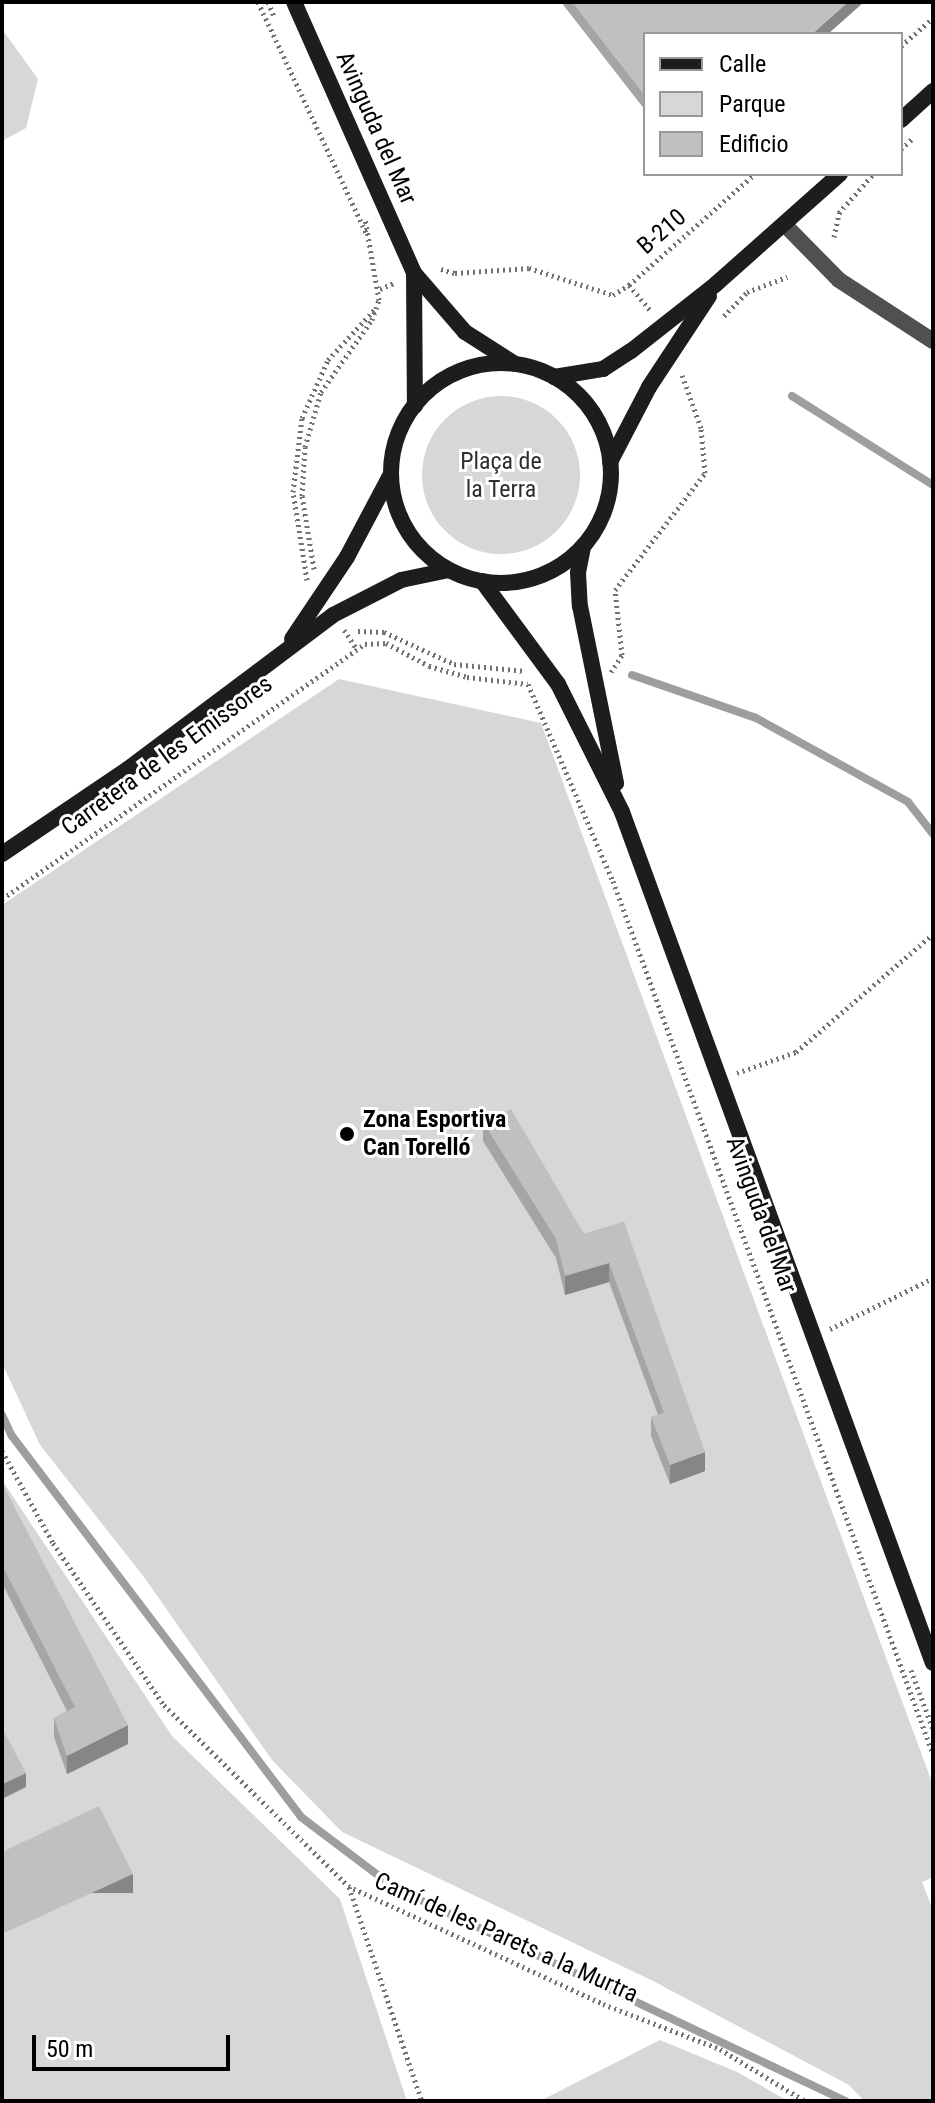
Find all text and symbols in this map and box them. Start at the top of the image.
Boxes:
legend [643,32,903,176]
street label: Avinguda del Mar [329,47,423,209]
text: Calle [719,50,766,78]
text: Parque [719,90,786,118]
text: Edificio [719,130,789,158]
street label: B-210 [632,203,692,261]
park label: Plaça de la Terra [460,448,542,504]
street label: Carretera de les Emissores [56,670,278,842]
place label: Zona Esportiva Can Torelló [363,1106,506,1162]
marker: Zona Esportiva Can Torelló [338,1125,356,1143]
street label: Avinguda del Mar [719,1133,803,1297]
street label: Camí de les Parets a la Murtra [370,1867,642,2009]
scale bar [36,2019,234,2069]
text: 50 m [46,2035,93,2063]

